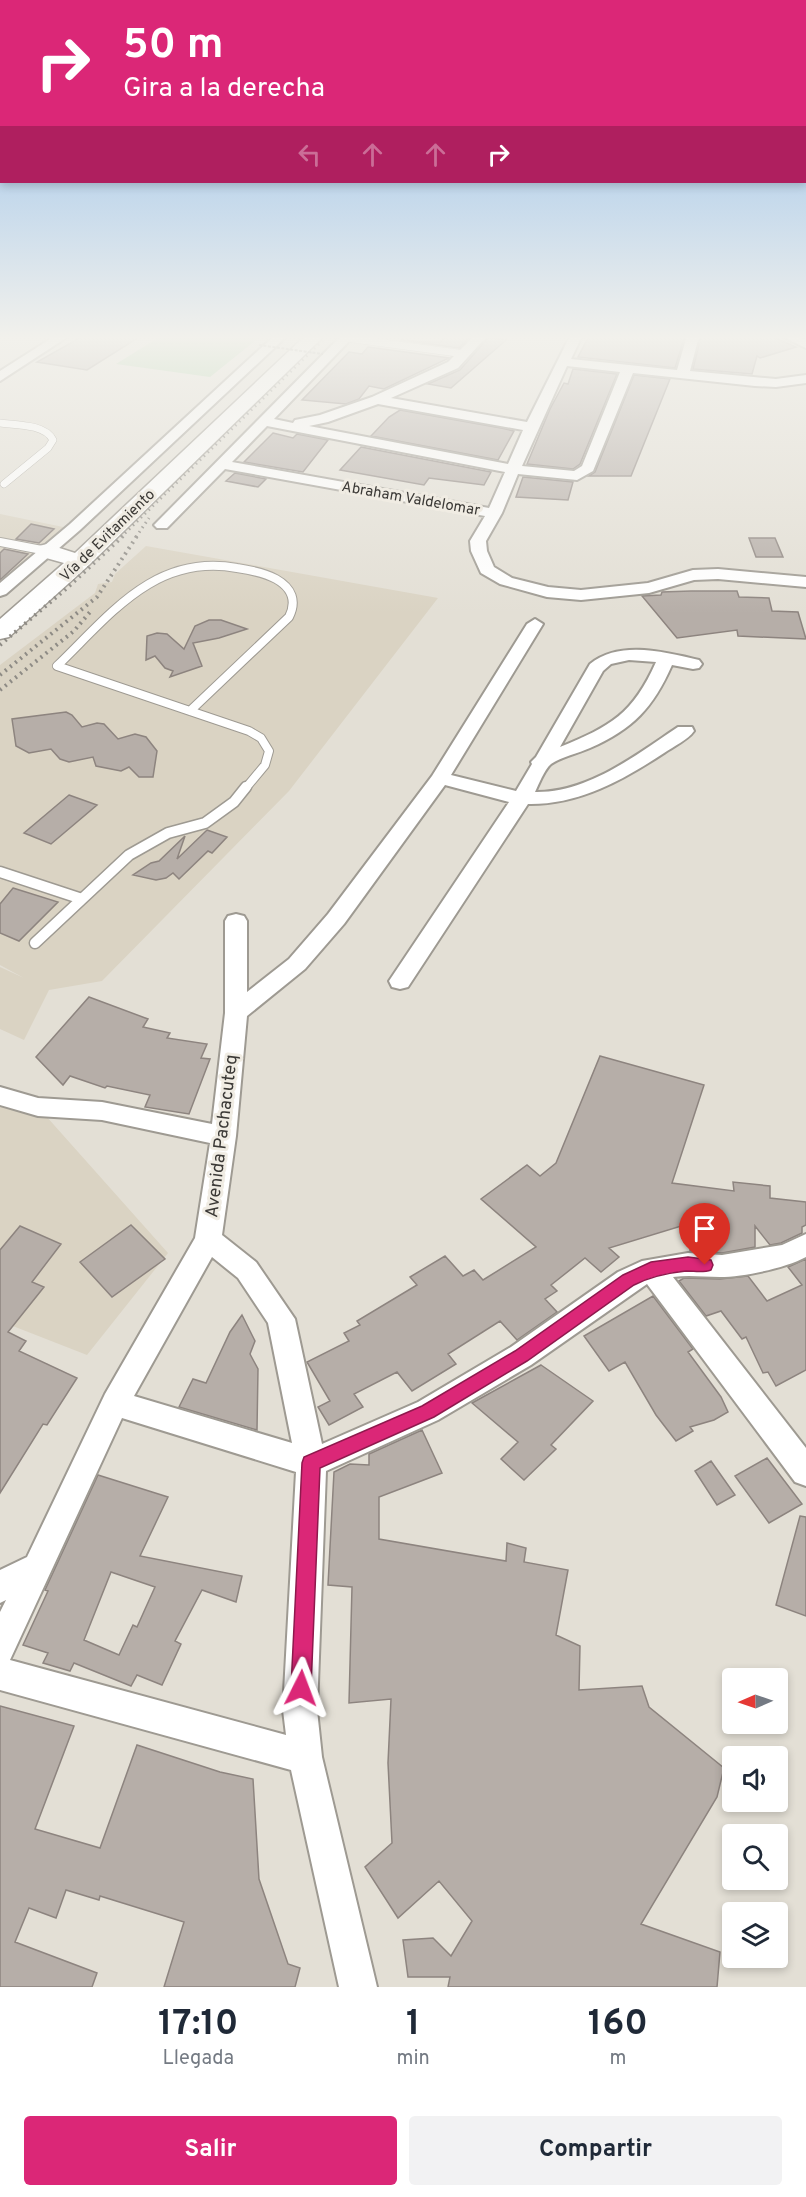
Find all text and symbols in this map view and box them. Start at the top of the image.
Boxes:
text: 50 m [123,20,224,73]
icon: right [24,24,102,102]
text: Gira a la derecha [123,72,325,106]
icon: left [293,138,326,171]
icon: ahead [356,138,389,171]
icon: ahead [419,138,452,171]
icon: right [482,138,515,171]
street label: Abraham Valdelomar [340,478,482,521]
street label: Vía de Evitamiento [56,486,160,586]
street label: Avenida Pachacuteq [201,1053,244,1219]
pin [679,1203,730,1265]
icon: arrive [688,1212,721,1245]
position arrow [269,1656,333,1720]
north arrow [722,1668,788,1734]
map controls [722,1668,788,1968]
button: sound [722,1746,788,1812]
button: search [722,1824,788,1890]
button: layers [722,1902,788,1968]
text: 17:10 [158,2002,239,2048]
text: 1 [406,2002,420,2048]
text: 160 [588,2002,648,2048]
text: Llegada [162,2046,234,2072]
text: min [397,2046,430,2072]
text: m [609,2046,626,2072]
button: Salir [24,2116,397,2185]
button: Compartir [409,2116,782,2185]

